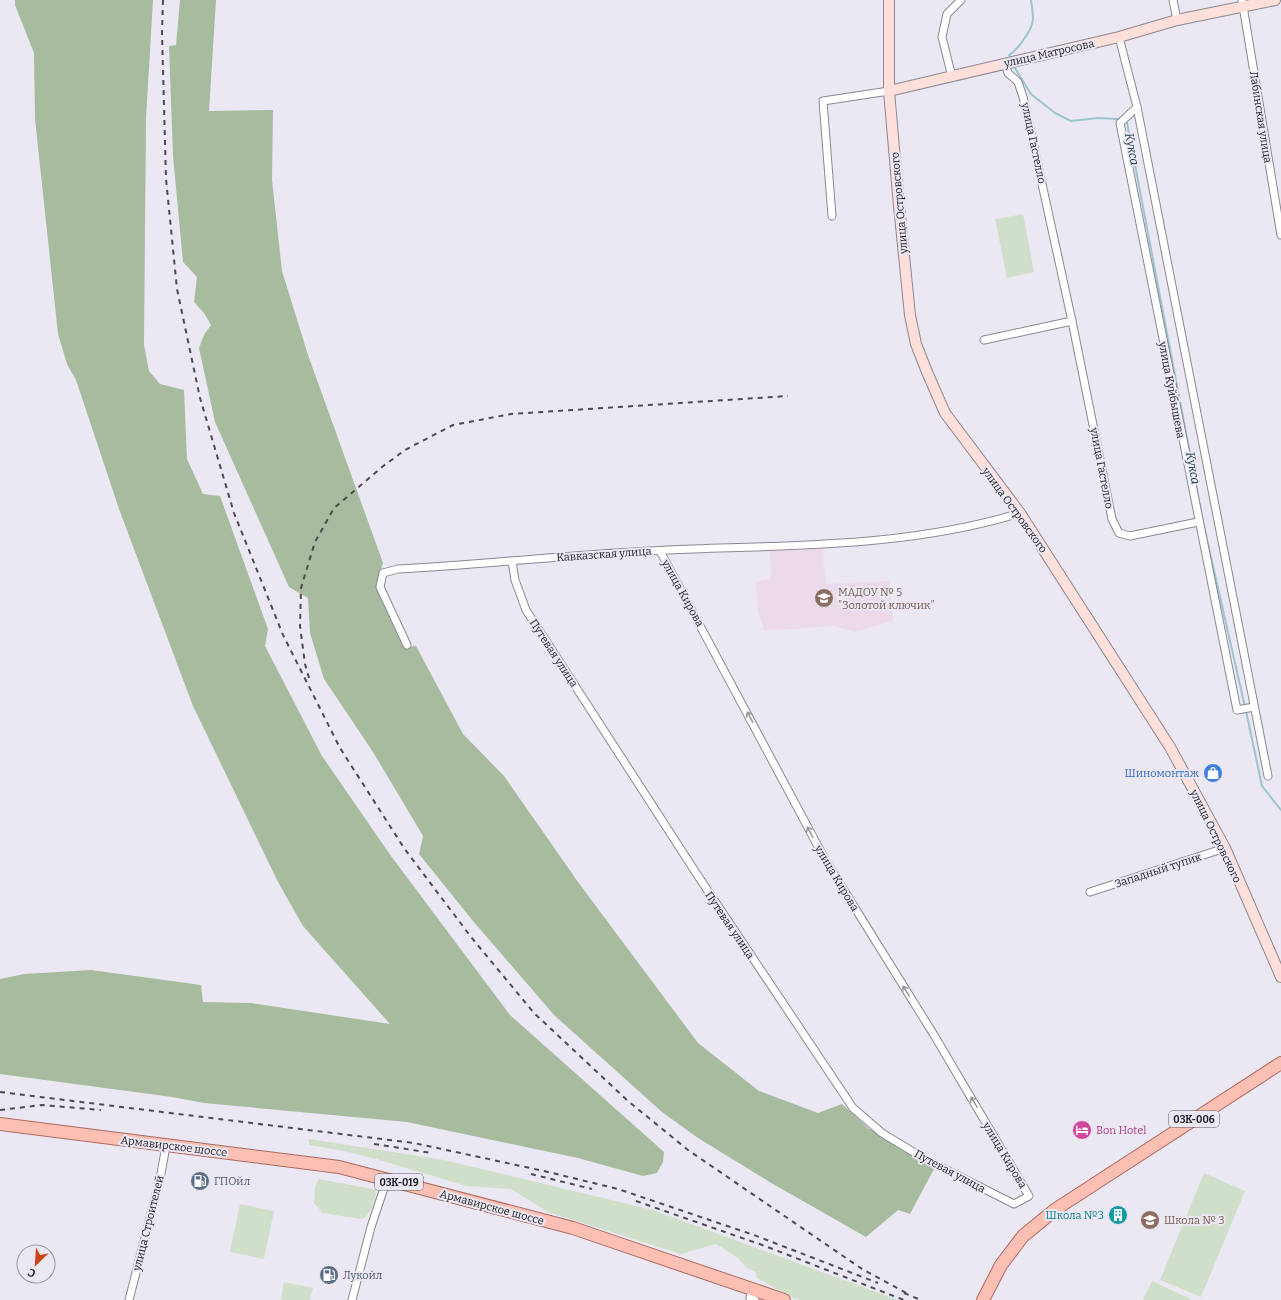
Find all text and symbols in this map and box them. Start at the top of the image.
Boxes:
street label: улица Матросова [1002,37,1096,70]
street label: Лабинская улица [1247,70,1274,164]
street label: улица Гастелло [1018,101,1048,185]
water label: Кукса [1122,132,1142,166]
street label: улица Островского [889,152,911,255]
street label: улица Куйбышева [1156,340,1187,440]
street label: улица Гастелло [1087,425,1116,510]
water label: Кукса [1183,451,1203,485]
street label: улица Островского [979,464,1050,555]
street label: Кавказская улица [556,545,652,564]
street label: улица Кирова [658,557,706,629]
place label: МАДОУ № 5 "Золотой ключик" [838,586,935,612]
school or university icon: МАДОУ № 5 "Золотой ключик" [813,587,835,609]
street label: Путевая улица [527,617,580,690]
one-way arrow [745,711,753,723]
shop icon: Шиномонтаж [1202,762,1224,784]
place label: Шиномонтаж [1124,767,1200,780]
street label: улица Островского [1187,787,1244,885]
one-way arrow [806,826,814,838]
street label: улица Кирова [811,842,861,914]
street label: Западный тупик [1113,850,1204,891]
street label: Путевая улица [702,889,757,961]
one-way arrow [902,985,910,997]
one-way arrow [969,1096,977,1108]
road number: 03К-006 [1169,1111,1219,1127]
street label: улица Кирова [979,1119,1029,1191]
hotel icon: Bon Hotel [1071,1119,1093,1141]
place label: Bon Hotel [1096,1124,1146,1137]
street label: Армавирское шоссе [120,1133,228,1159]
street label: Путевая улица [912,1147,987,1196]
fuel station icon: ГПОйл [189,1170,211,1192]
street label: улица Строителей [130,1174,167,1273]
road number: 03К-019 [375,1174,423,1190]
place label: ГПОйл [214,1175,251,1188]
street label: Армавирское шоссе [438,1187,545,1228]
building icon: Школа №3 [1107,1204,1129,1226]
place label: Школа №3 [1046,1209,1104,1222]
school or university icon: Школа № 3 [1139,1209,1161,1231]
place label: Школа № 3 [1164,1214,1225,1227]
north arrow [16,1244,56,1284]
fuel station icon: Лукойл [318,1264,340,1286]
text: С [26,1265,38,1280]
place label: Лукойл [343,1269,383,1282]

